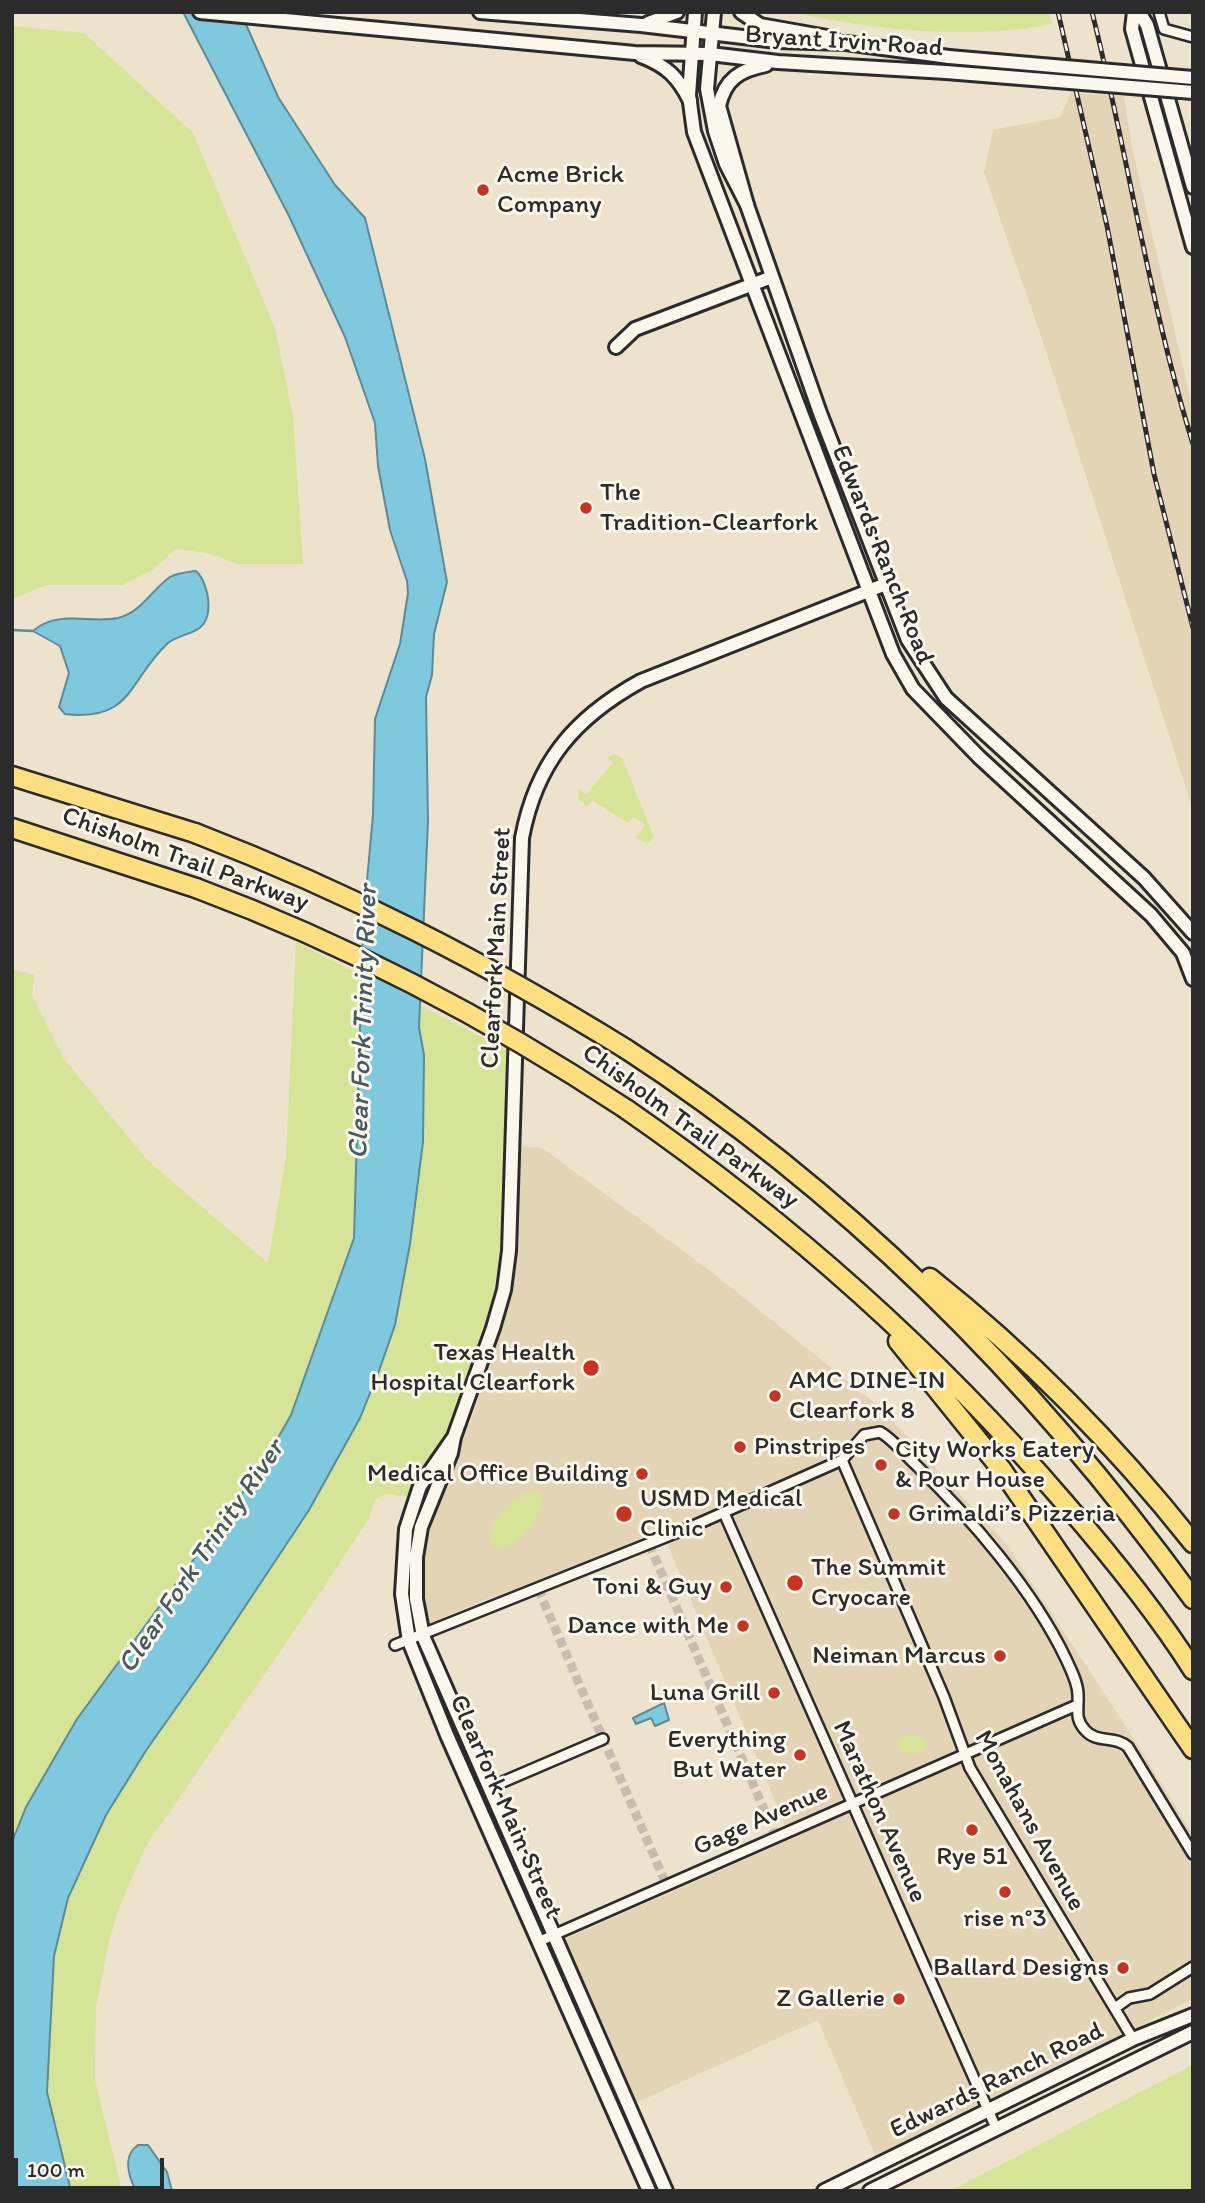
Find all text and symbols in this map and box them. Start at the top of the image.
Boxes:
street label: Bryant Irvin Road [744,20,944,64]
place label: Acme Brick Company [497,159,624,220]
marker: Acme Brick Company [475,182,491,198]
street label: Edwards Ranch Road [824,441,940,669]
place label: The Tradition-Clearfork [600,477,818,538]
marker: The Tradition-Clearfork [578,500,594,516]
street label: Chisholm Trail Parkway [57,801,313,919]
street label: Clearfork Main Street [475,827,519,1069]
water label: Clear Fork Trinity River [342,884,386,1160]
street label: Chisholm Trail Parkway [576,1038,804,1216]
place label: Texas Health Hospital Clearfork [370,1337,575,1398]
marker: Texas Health Hospital Clearfork [581,1358,601,1378]
place label: AMC DINE-IN Clearfork 8 [789,1365,945,1426]
marker: AMC DINE-IN Clearfork 8 [767,1388,783,1404]
place label: Pinstripes [754,1431,866,1463]
water label: Clear Fork Trinity River [111,1434,293,1680]
place label: City Works Eatery & Pour House [895,1434,1094,1496]
marker: Pinstripes [732,1439,748,1455]
marker: City Works Eatery & Pour House [873,1457,889,1473]
place label: Medical Office Building [367,1458,628,1490]
marker: Medical Office Building [634,1466,650,1482]
place label: USMD Medical Clinic [640,1483,802,1544]
place label: Grimaldi’s Pizzeria [908,1498,1116,1530]
marker: USMD Medical Clinic [614,1504,634,1524]
marker: Grimaldi’s Pizzeria [886,1506,902,1522]
place label: The Summit Cryocare [811,1552,946,1614]
place label: Toni & Guy [593,1571,712,1603]
marker: The Summit Cryocare [785,1573,805,1593]
marker: Toni & Guy [718,1579,734,1595]
place label: Dance with Me [567,1610,729,1642]
marker: Dance with Me [735,1618,751,1634]
place label: Neiman Marcus [812,1640,986,1672]
marker: Neiman Marcus [992,1648,1008,1664]
place label: Luna Grill [650,1677,760,1709]
marker: Luna Grill [766,1685,782,1701]
street label: Clearfork Main Street [442,1690,568,1924]
street label: Marathon Avenue [825,1716,933,1908]
place label: Everything But Water [668,1724,786,1786]
street label: Monahans Avenue [967,1725,1091,1917]
marker: Everything But Water [792,1747,808,1763]
street label: Gage Avenue [689,1776,833,1864]
marker: Rye 51 [964,1822,980,1838]
place label: Rye 51 [936,1841,1008,1873]
marker: rise n°3 [997,1884,1013,1900]
place label: rise n°3 [963,1903,1047,1935]
place label: Ballard Designs [933,1952,1109,1984]
marker: Ballard Designs [1115,1960,1131,1976]
place label: Z Gallerie [776,1983,885,2015]
marker: Z Gallerie [891,1991,907,2007]
street label: Edwards Ranch Road [885,2016,1109,2146]
scale bar [18,2144,168,2188]
text: 100 m [27,2157,85,2182]

